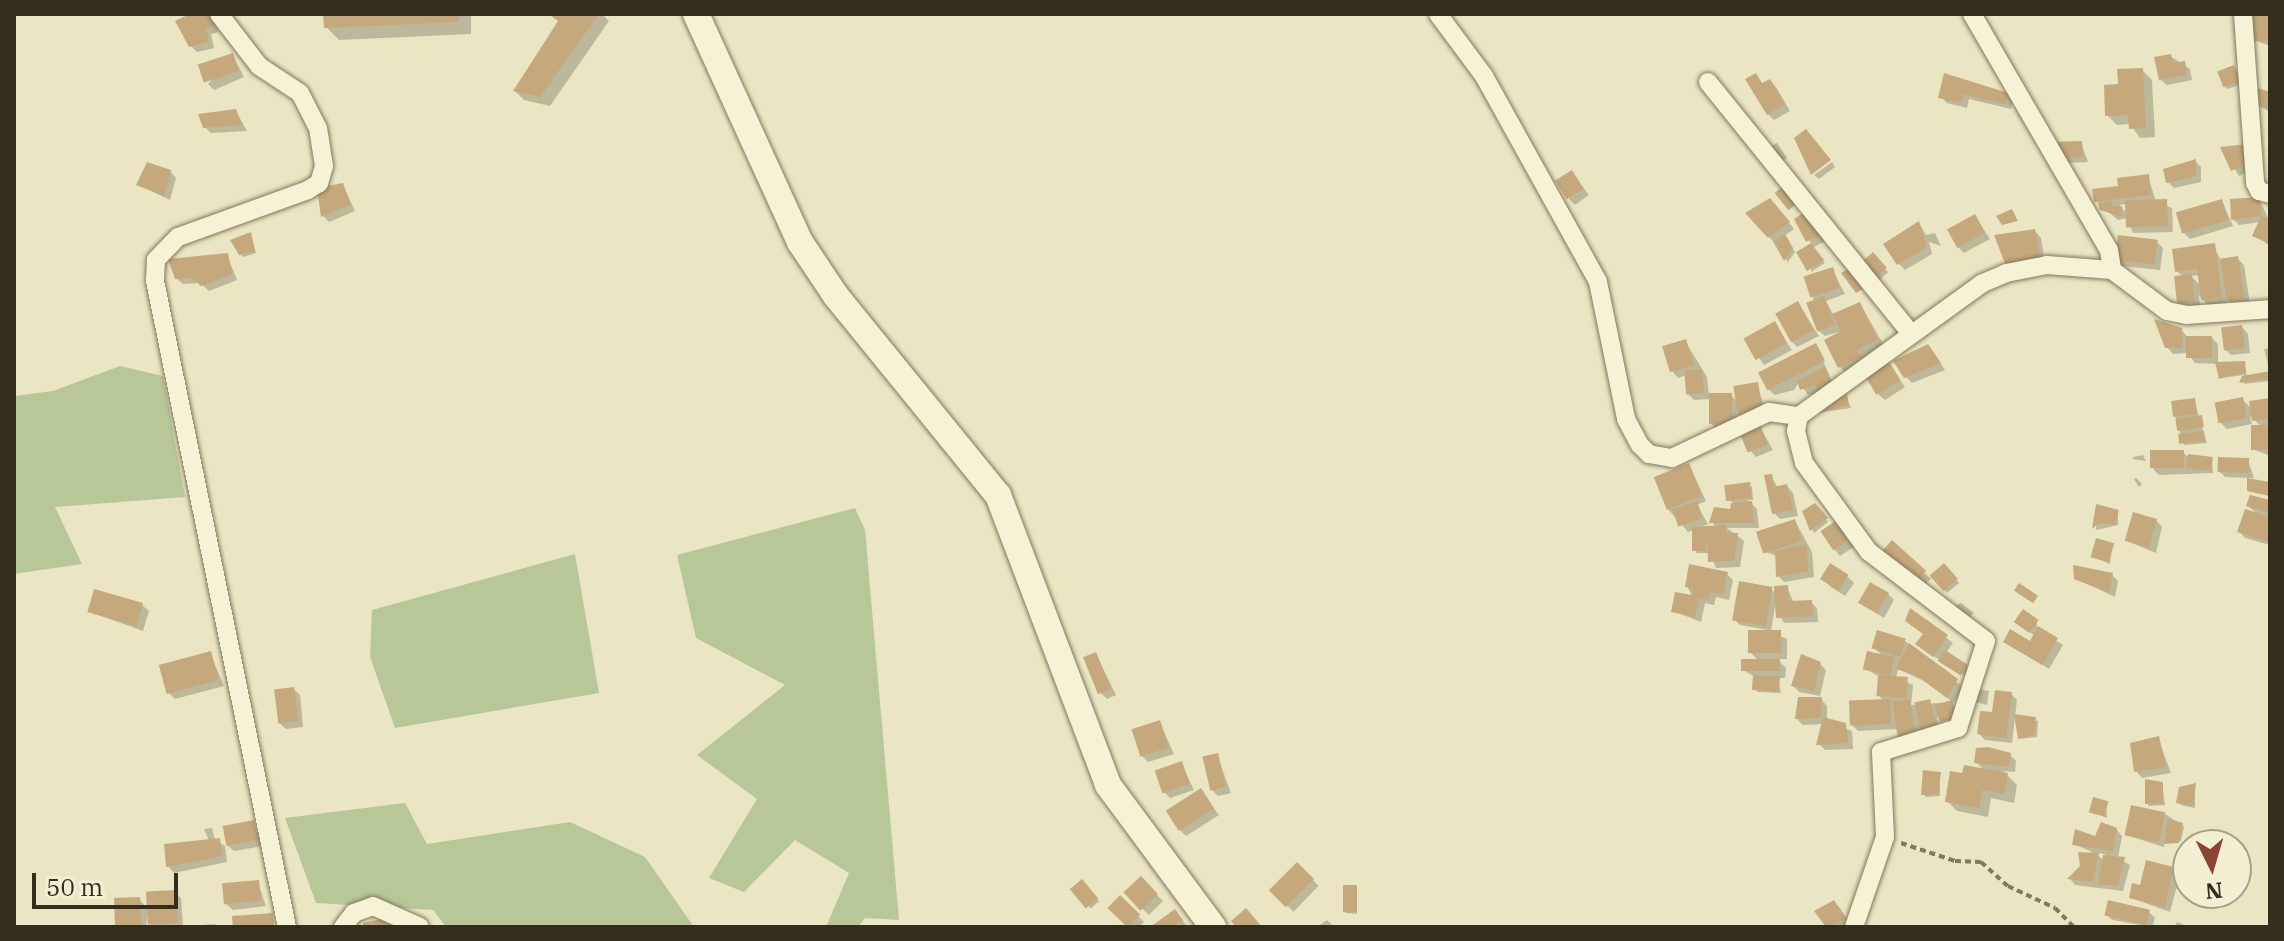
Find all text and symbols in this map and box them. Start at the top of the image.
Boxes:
north arrow [2172,829,2252,909]
scale bar [36,857,182,907]
text: 50 m [46,871,103,903]
text: N [2204,876,2224,907]

